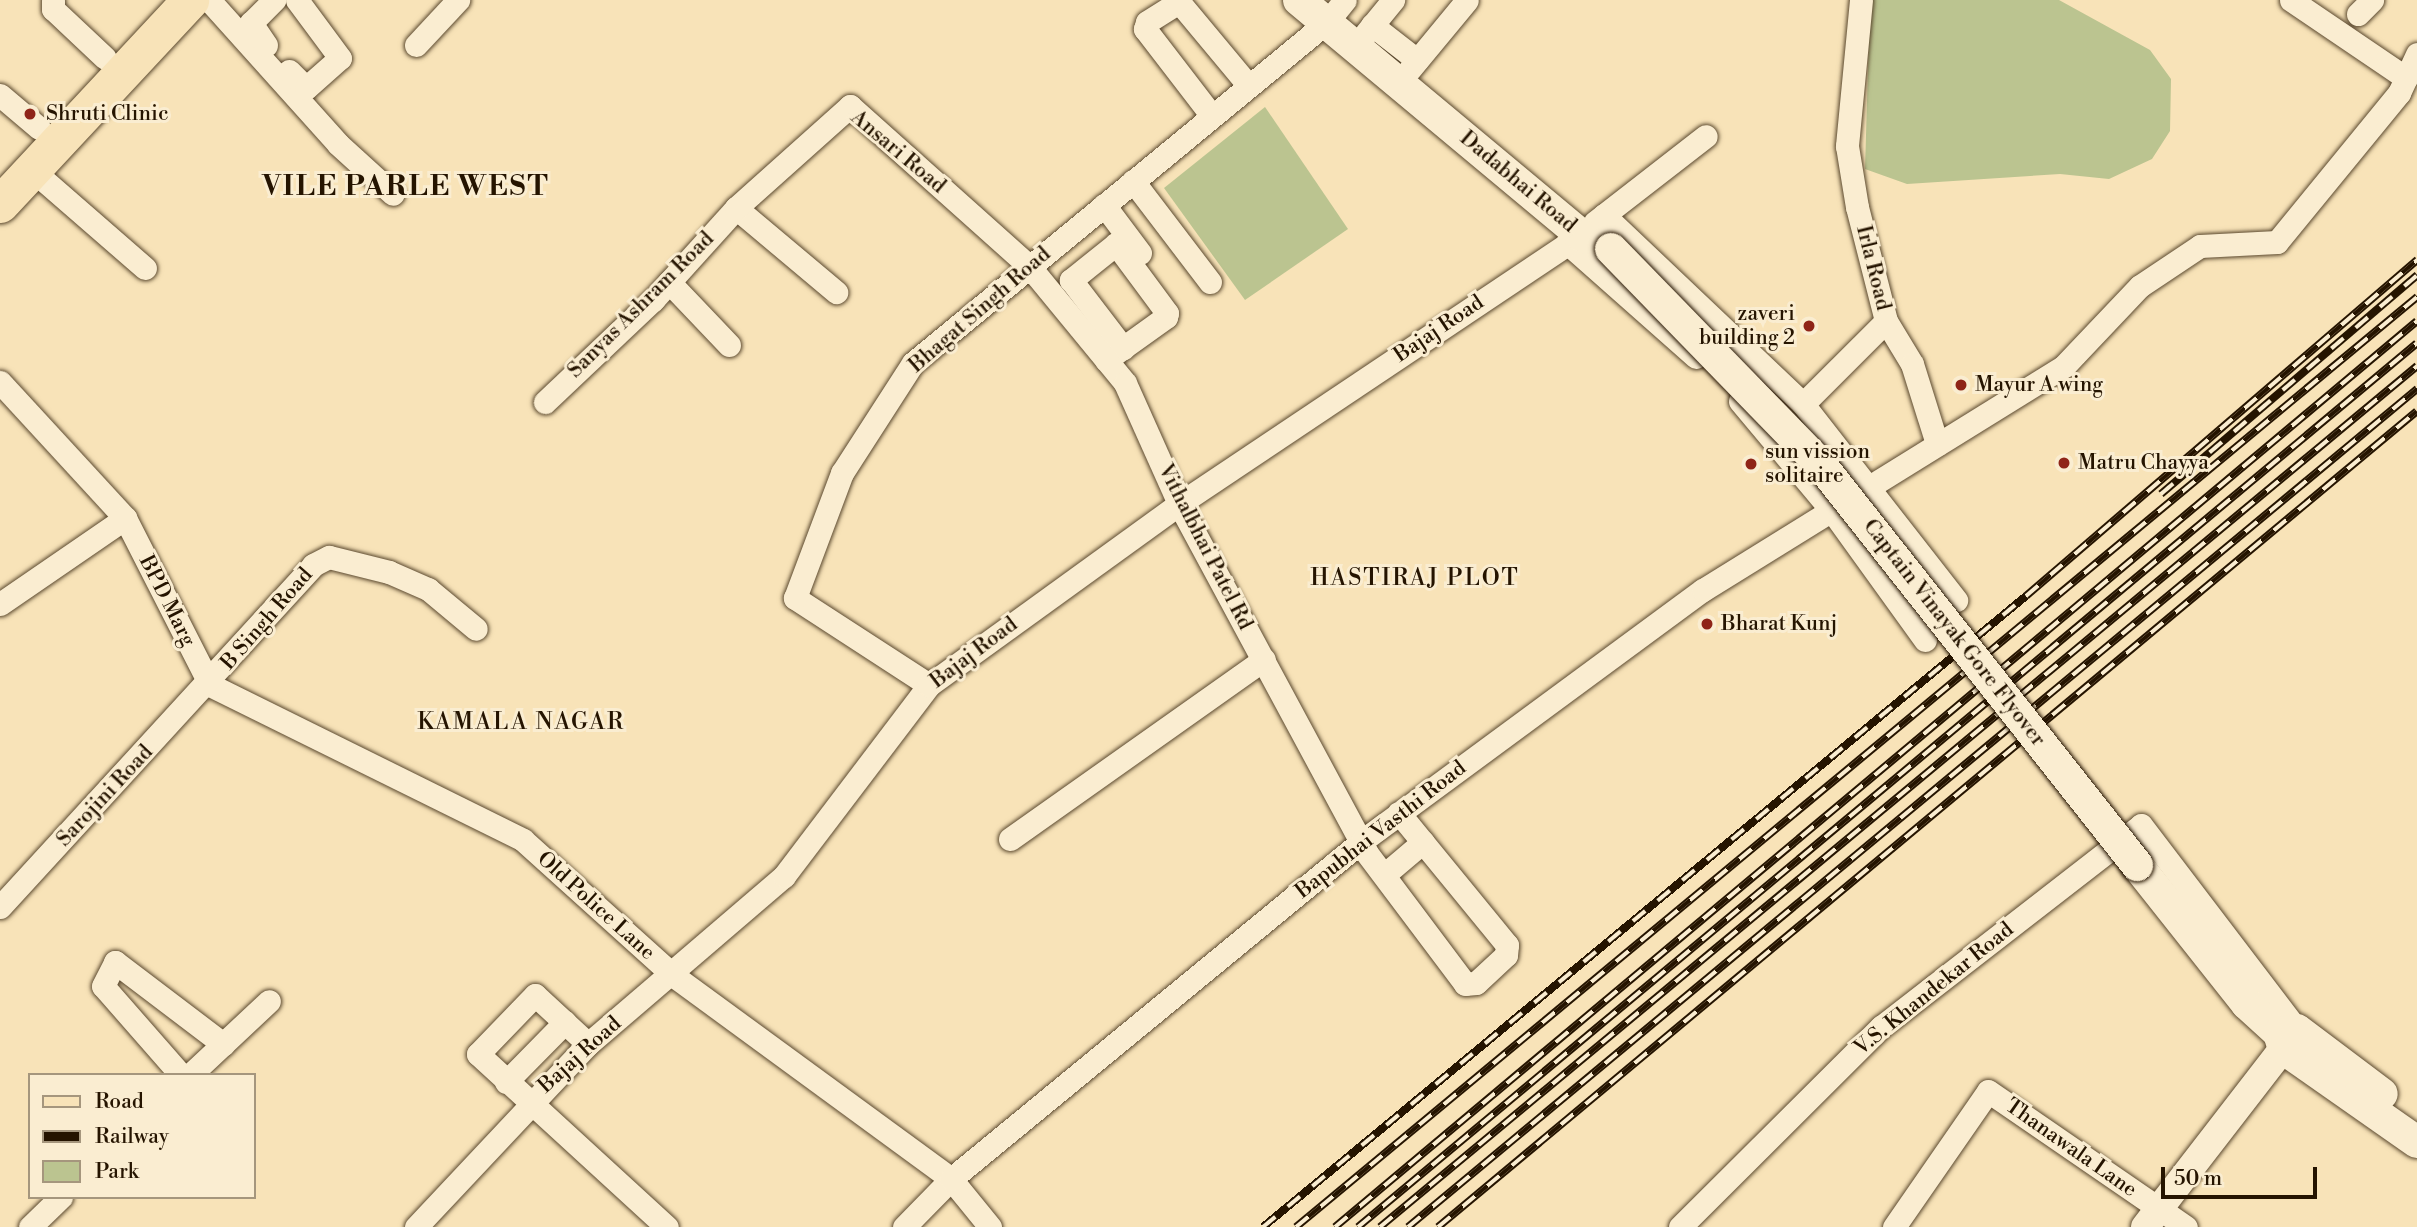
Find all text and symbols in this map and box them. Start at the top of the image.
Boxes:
place label: Shruti Clinic [46,101,169,127]
marker: Shruti Clinic [20,104,40,124]
street label: Ansari Road [845,105,951,199]
street label: Dadabhai Road [1455,126,1581,238]
district label: VILE PARLE WEST [264,170,548,204]
street label: Irla Road [1850,223,1896,313]
street label: Sanyas Ashram Road [563,227,719,383]
street label: Bhagat Singh Road [904,242,1056,378]
street label: Bajaj Road [1389,290,1489,368]
place label: zaveri building 2 [1699,301,1795,351]
marker: zaveri building 2 [1801,318,1817,334]
place label: Mayur A wing [1975,372,2103,398]
marker: Mayur A wing [1953,377,1969,393]
place label: sun vission solitaire [1765,439,1870,489]
place label: Matru Chayya [2078,450,2209,476]
marker: Matru Chayya [2056,455,2072,471]
marker: sun vission solitaire [1743,456,1759,472]
street label: Vithalbhai Patel Rd [1152,460,1258,634]
street label: Captain Vinayak Gore Flyover [1857,514,2051,752]
street label: BPD Marg [133,551,201,651]
street label: B Singh Road [216,563,318,675]
district label: HASTIRAJ PLOT [1312,564,1518,592]
place label: Bharat Kunj [1721,611,1837,637]
street label: Bajaj Road [925,612,1023,694]
marker: Bharat Kunj [1699,616,1715,632]
district label: KAMALA NAGAR [419,708,623,736]
street label: Sarojini Road [52,740,158,852]
street label: Bapubhai Vasthi Road [1291,756,1471,904]
street label: Old Police Lane [532,846,660,966]
street label: V.S. Khandekar Road [1849,917,2019,1061]
street label: Bajaj Road [533,1011,627,1099]
legend [28,1073,256,1199]
text: Road [95,1089,144,1115]
street label: Thanawala Lane [2000,1093,2142,1203]
text: Railway [95,1124,169,1150]
scale bar [2165,1154,2321,1198]
text: Park [95,1159,139,1185]
text: 50 m [2174,1166,2222,1192]

